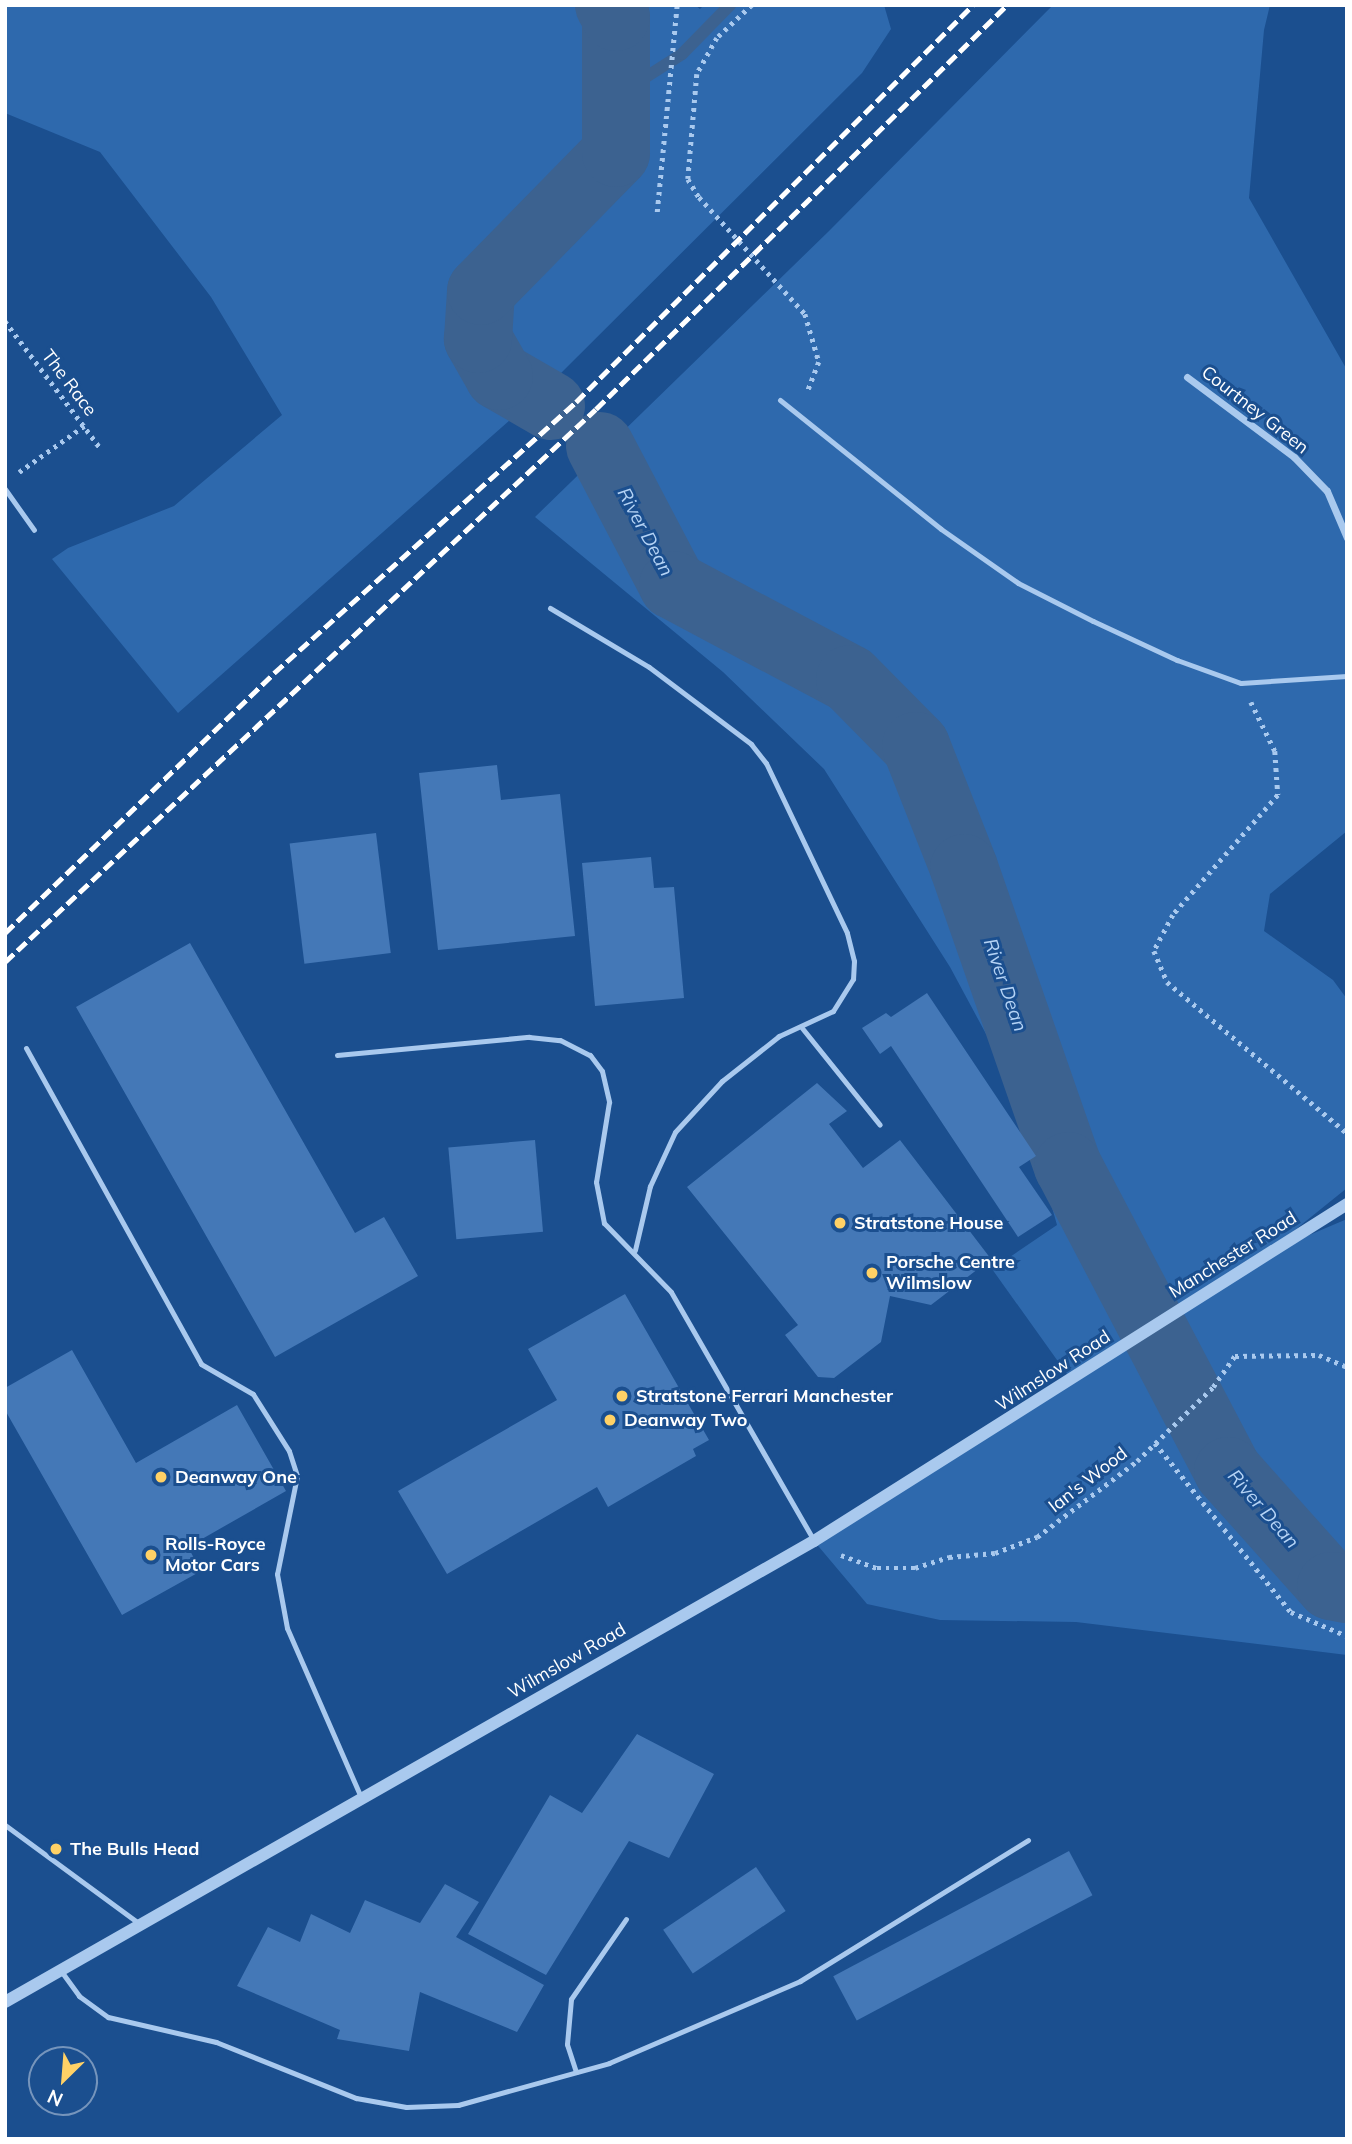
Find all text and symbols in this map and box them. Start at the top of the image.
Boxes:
street label: The Race [37,345,101,421]
street label: Courtney Green [1197,362,1313,458]
water label: River Dean [612,484,678,580]
water label: River Dean [978,935,1032,1035]
street label: Manchester Road [1165,1207,1301,1303]
place label: Stratstone House [854,1212,1003,1234]
marker: Stratstone House [832,1215,848,1231]
place label: Porsche Centre Wilmslow [886,1252,1015,1294]
marker: Porsche Centre Wilmslow [864,1265,880,1281]
street label: Wilmslow Road [992,1326,1114,1416]
place label: Stratstone Ferrari Manchester [636,1385,893,1407]
marker: Stratstone Ferrari Manchester [614,1388,630,1404]
place label: Deanway Two [624,1409,747,1431]
marker: Deanway Two [602,1412,618,1428]
street label: Ian's Wood [1044,1443,1132,1517]
water label: River Dean [1223,1465,1303,1553]
place label: Deanway One [175,1466,297,1488]
marker: Deanway One [153,1469,169,1485]
place label: Rolls-Royce Motor Cars [165,1534,266,1576]
marker: Rolls-Royce Motor Cars [143,1547,159,1563]
street label: Wilmslow Road [504,1619,630,1703]
place label: The Bulls Head [70,1838,199,1860]
marker: The Bulls Head [48,1841,64,1857]
north arrow [28,2046,98,2116]
text: N [43,2084,67,2112]

